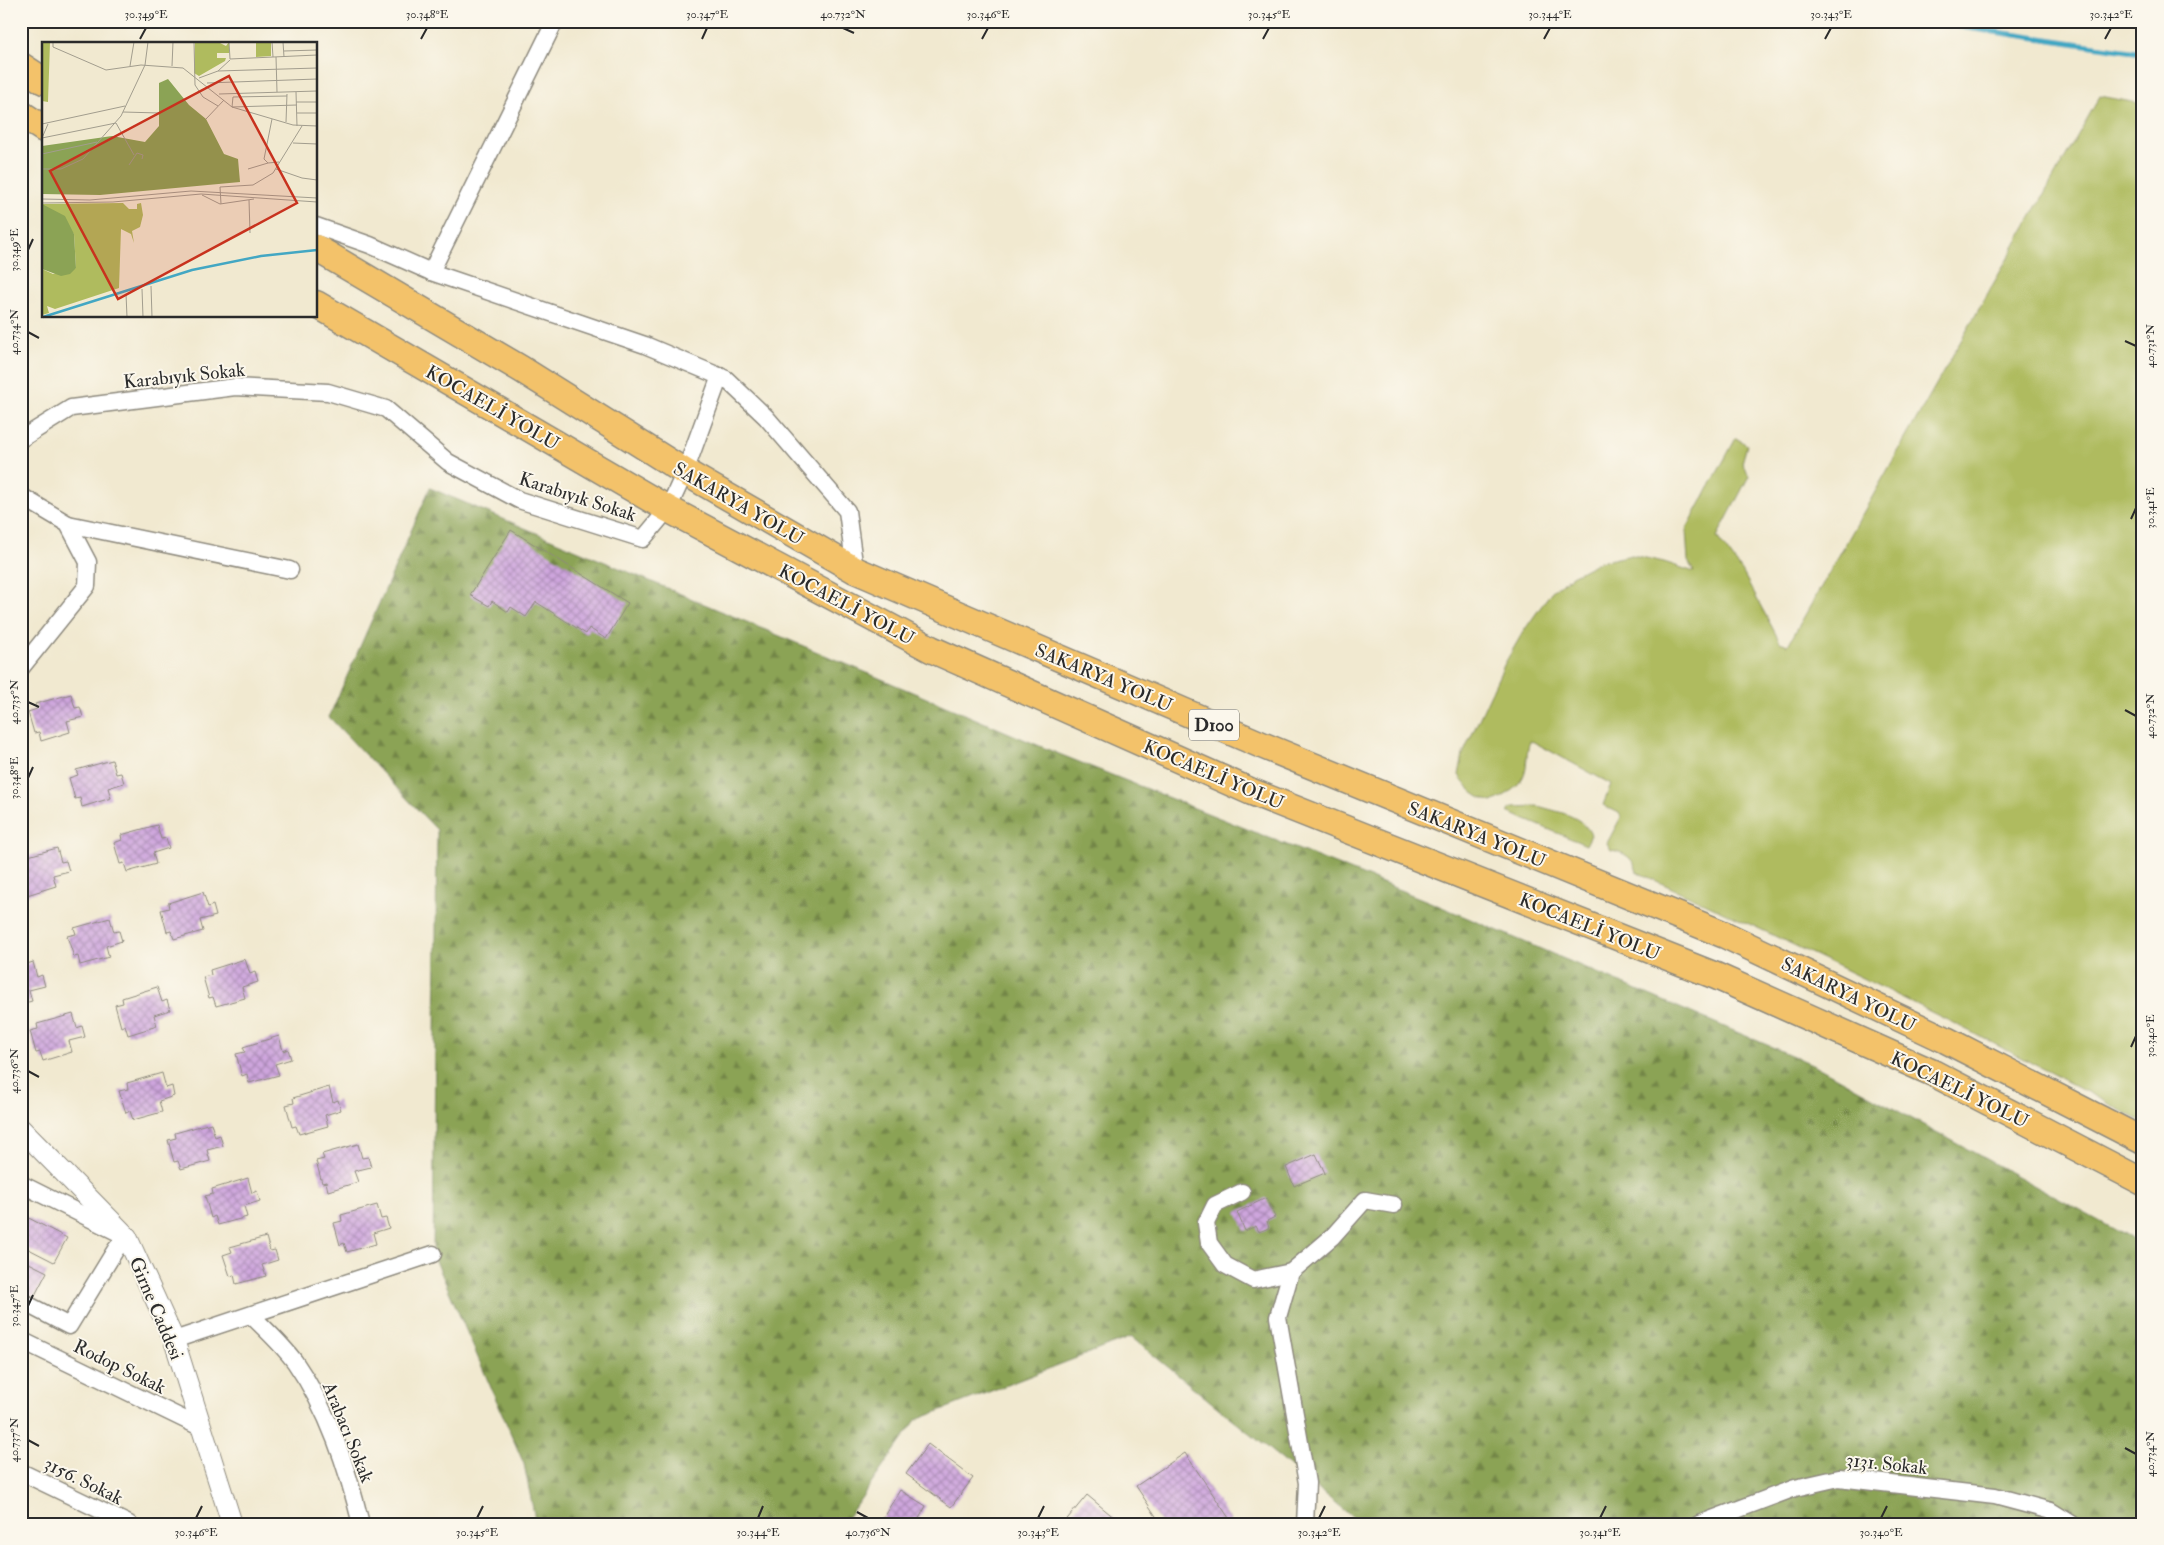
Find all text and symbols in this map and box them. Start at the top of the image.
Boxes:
text: 30.349°E [124,7,168,22]
text: 30.348°E [406,7,449,22]
text: 30.347°E [686,7,728,22]
text: 40.732°N [820,7,866,22]
text: 30.346°E [966,7,1010,22]
text: 30.345°E [1248,7,1290,22]
text: 30.344°E [1528,7,1572,22]
text: 30.343°E [1810,7,1852,22]
text: 30.342°E [2089,7,2133,22]
inset map [42,42,318,318]
text: 30.349°E [7,228,22,272]
text: 40.734°N [7,309,22,355]
text: 40.731°N [2143,324,2158,368]
street label: Karabıyık Sokak [122,358,246,394]
street label: KOCAELİ YOLU [421,359,564,456]
street label: SAKARYA YOLU [669,457,808,551]
street label: Karabıyık Sokak [516,467,640,527]
text: 30.341°E [2143,487,2158,529]
street label: KOCAELİ YOLU [774,558,919,651]
street label: SAKARYA YOLU [1031,638,1176,718]
text: 40.735°N [7,679,22,724]
text: 40.732°N [2143,693,2158,739]
road number: D100 [1189,710,1239,740]
street label: KOCAELİ YOLU [1140,734,1288,815]
text: 30.348°E [7,756,22,799]
street label: SAKARYA YOLU [1404,796,1549,874]
street label: KOCAELİ YOLU [1515,887,1664,966]
street label: SAKARYA YOLU [1777,952,1920,1038]
text: 30.340°E [2143,1014,2158,1058]
street label: KOCAELİ YOLU [1887,1045,2033,1134]
text: 40.736°N [7,1048,22,1094]
street label: Girne Caddesi [124,1253,189,1364]
text: 30.347°E [7,1285,22,1327]
street label: Rodop Sokak [69,1334,170,1401]
street label: Arabacı Sokak [317,1378,379,1486]
text: 40.737°N [7,1417,22,1463]
text: 40.734°N [2143,1431,2158,1477]
street label: 3131. Sokak [1845,1448,1929,1480]
street label: 3156. Sokak [40,1451,127,1510]
text: 30.346°E [174,1525,218,1540]
text: 30.345°E [456,1525,498,1540]
text: 30.344°E [736,1525,780,1540]
text: 40.736°N [845,1525,891,1540]
text: 30.343°E [1017,1525,1059,1540]
text: 30.342°E [1297,1525,1341,1540]
text: 30.341°E [1579,1525,1621,1540]
text: 30.340°E [1859,1525,1903,1540]

